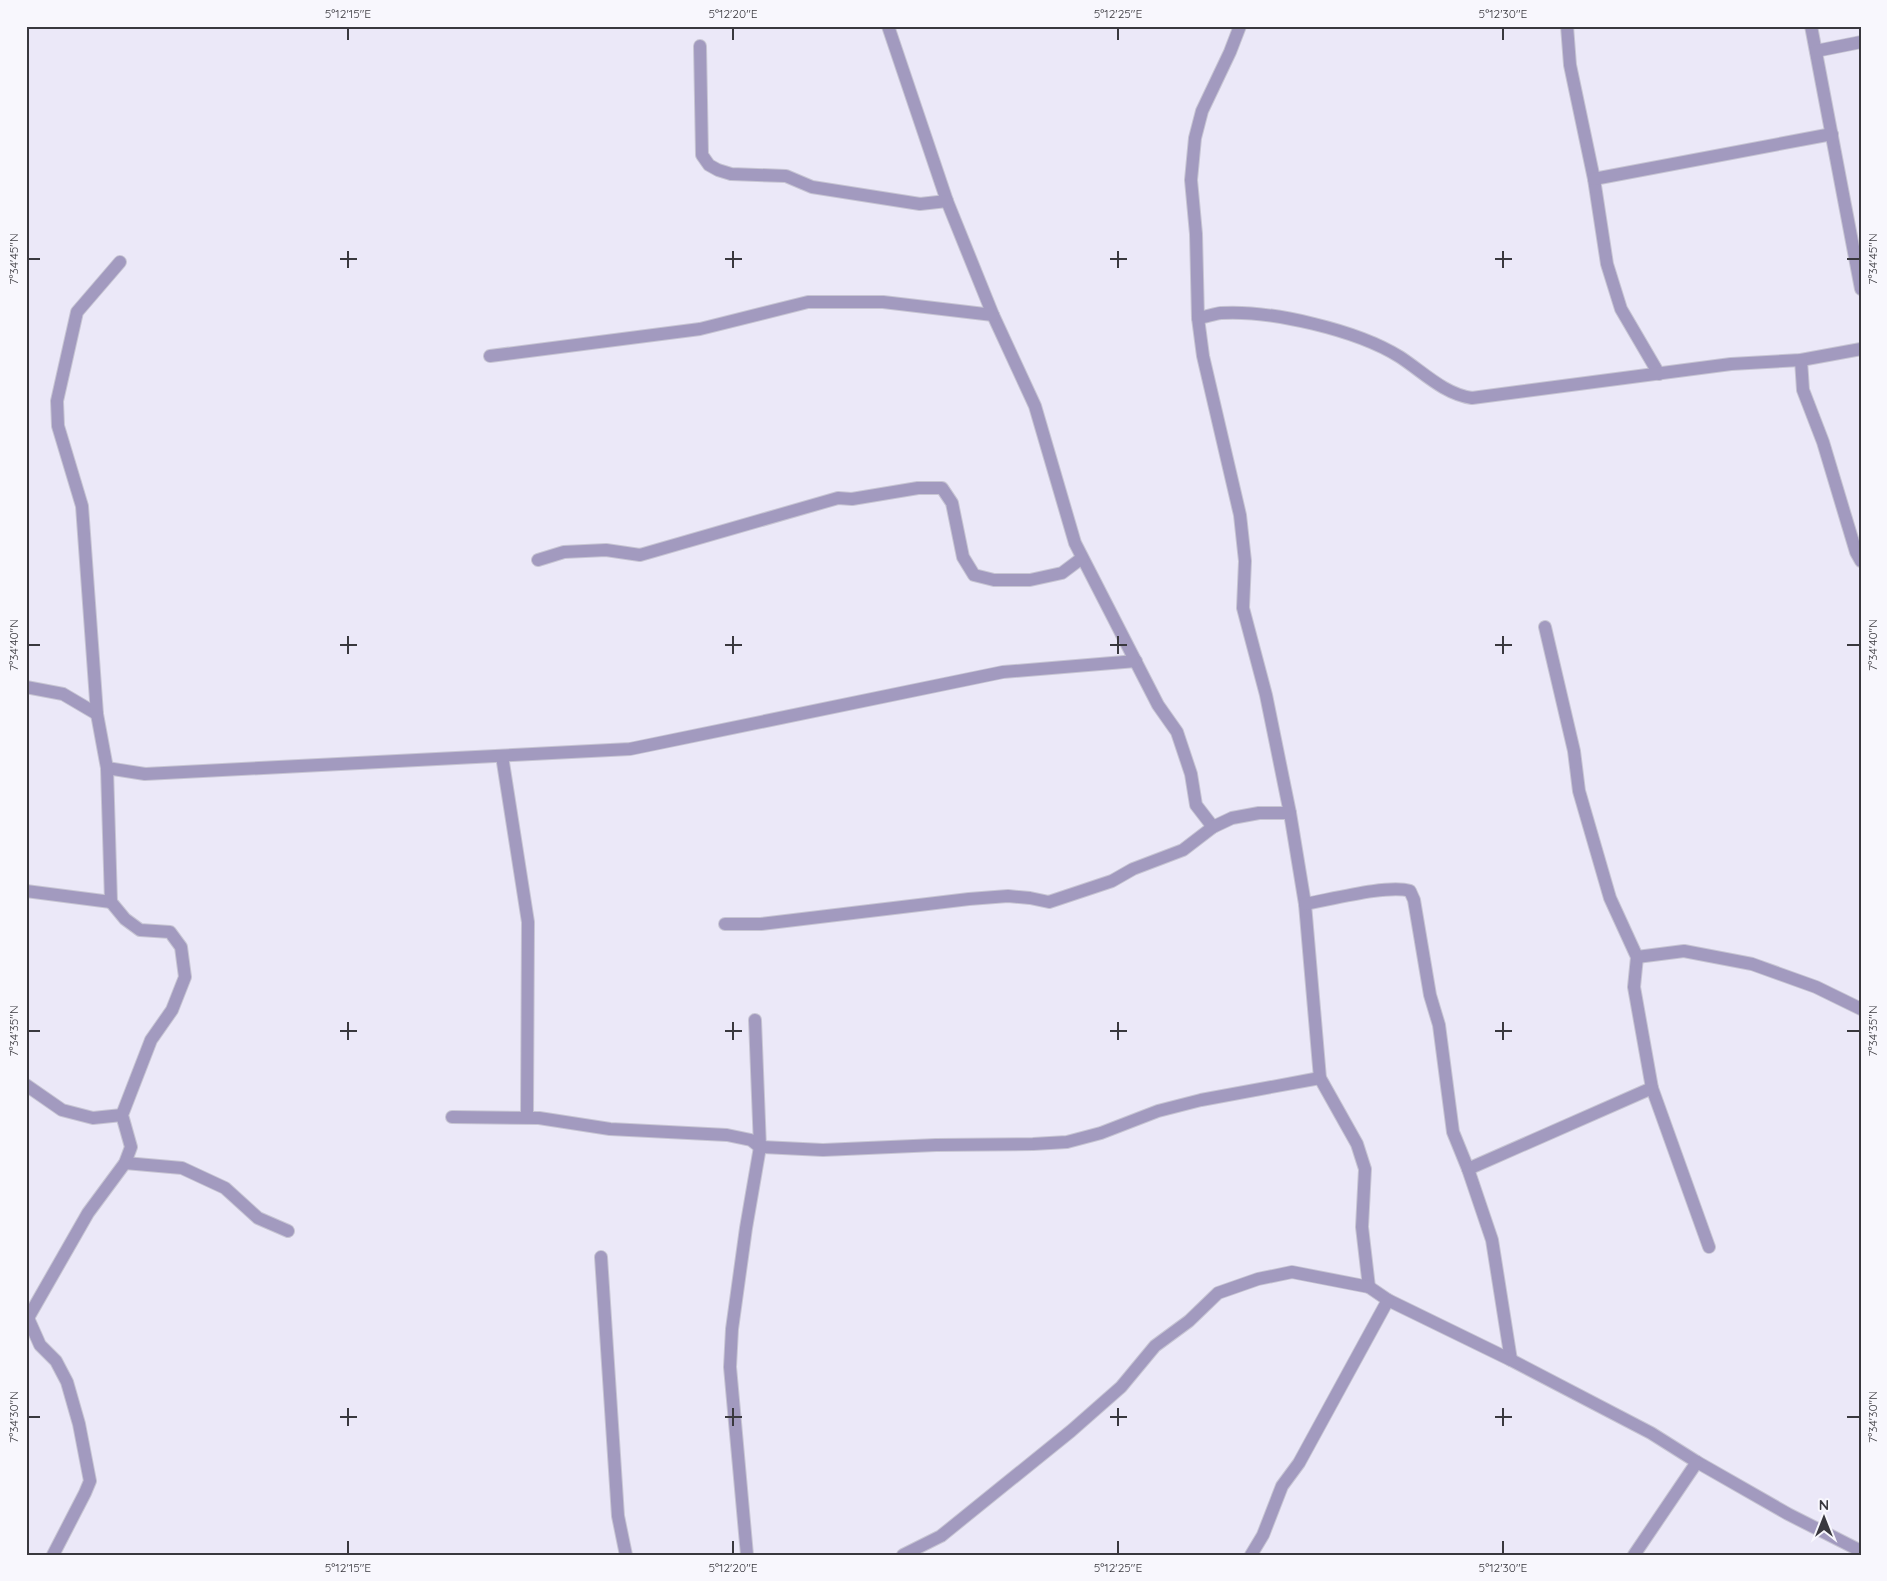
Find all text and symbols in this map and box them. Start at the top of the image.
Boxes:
text: 5°12'15"E [325,6,371,21]
text: 5°12'20"E [708,6,758,21]
text: 5°12'25"E [1094,6,1142,21]
text: 5°12'30"E [1479,6,1528,21]
text: 7°34'45"N [6,233,21,285]
text: 7°34'45"N [1865,233,1880,285]
text: 7°34'40"N [6,619,21,671]
text: 7°34'40"N [1865,619,1880,671]
text: 7°34'35"N [6,1005,21,1057]
text: 7°34'35"N [1865,1005,1880,1057]
text: 7°34'30"N [6,1391,21,1443]
text: 7°34'30"N [1865,1391,1880,1443]
north arrow [1800,1494,1850,1544]
text: N [1819,1496,1829,1514]
text: 5°12'15"E [325,1560,371,1575]
text: 5°12'20"E [708,1560,758,1575]
text: 5°12'25"E [1094,1560,1142,1575]
text: 5°12'30"E [1479,1560,1528,1575]

